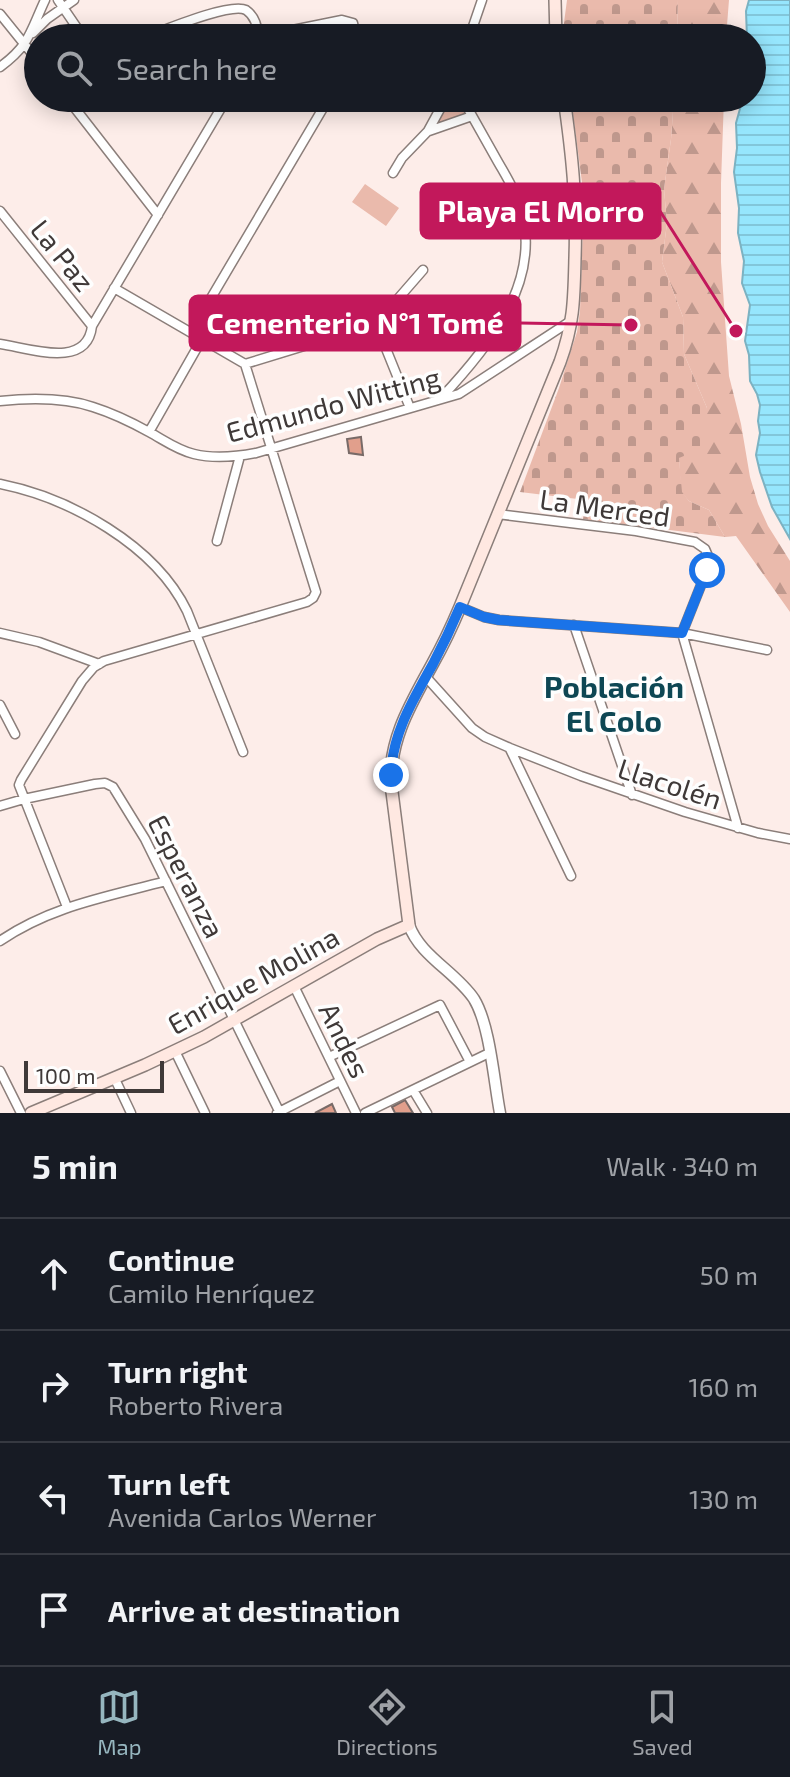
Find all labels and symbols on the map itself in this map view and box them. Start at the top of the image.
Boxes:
callout: Playa El Morro [421,184,660,238]
text: Playa El Morro [438,192,644,229]
street label: La Paz [24,212,102,298]
callout: Cementerio N°1 Tomé [190,296,520,350]
text: Cementerio N°1 Tomé [206,304,504,340]
street label: Edmundo Witting [222,359,444,449]
street label: La Merced [538,481,672,533]
route start [689,552,725,588]
district label: Población El Colo [544,668,684,738]
street label: Llacolén [614,750,726,816]
route end [373,757,409,793]
street label: Esperanza [142,809,232,943]
street label: Enrique Molina [161,919,345,1041]
street label: Andes [312,997,378,1083]
scale bar [24,1057,164,1093]

